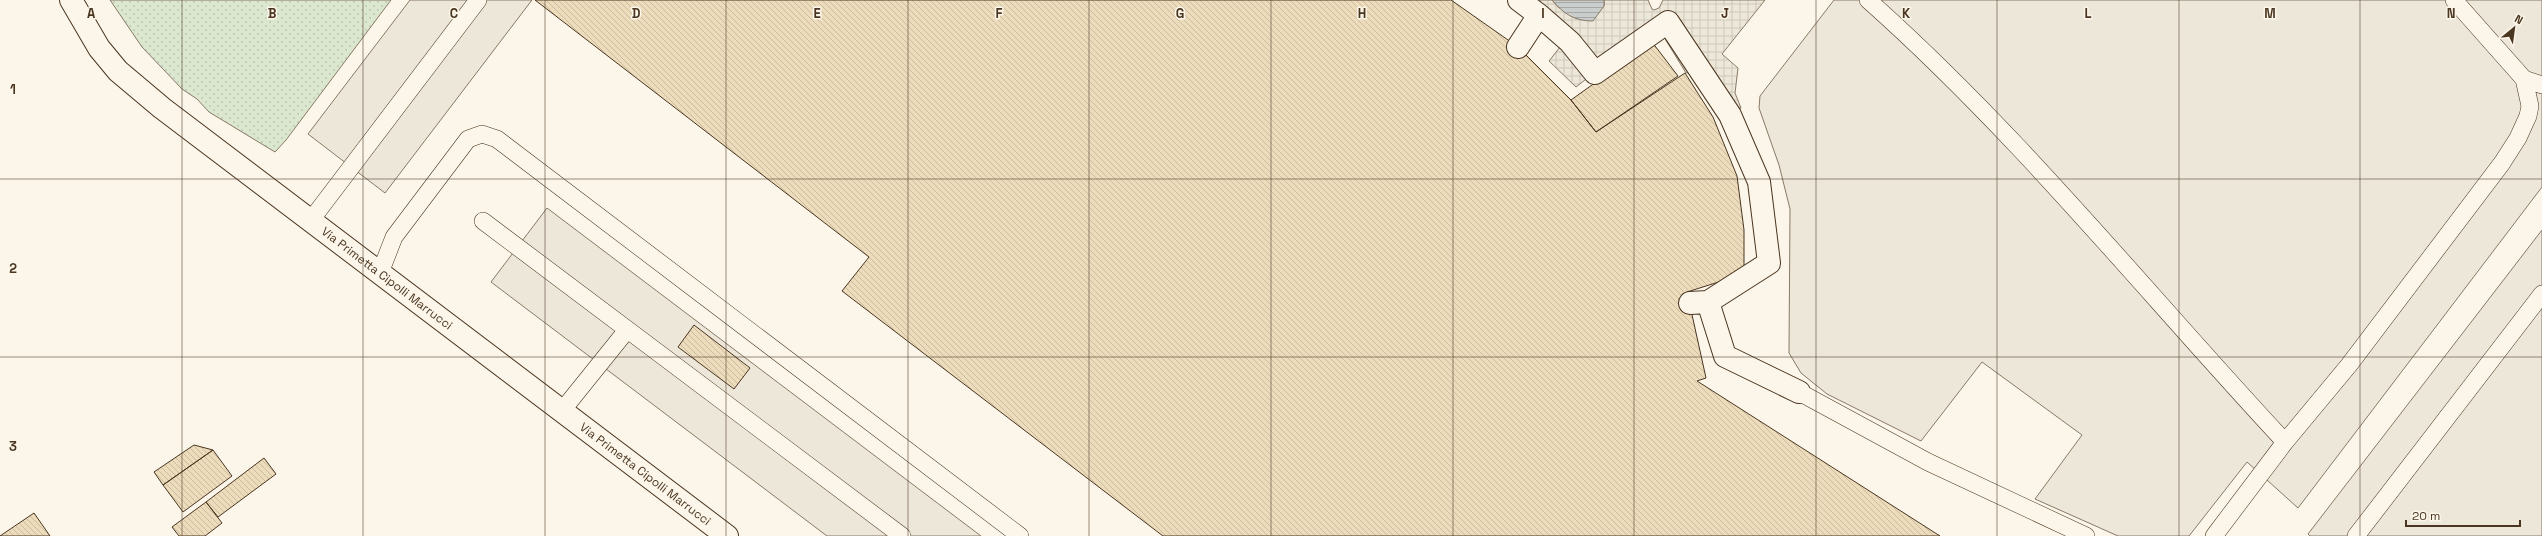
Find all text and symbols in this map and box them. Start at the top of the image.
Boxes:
text: A [87,5,96,22]
text: B [268,5,277,22]
text: C [450,5,458,22]
text: D [632,5,641,22]
text: E [813,5,821,22]
text: F [996,5,1003,22]
text: G [1176,5,1184,22]
text: H [1358,5,1366,22]
text: I [1541,5,1545,22]
text: J [1721,5,1729,22]
text: K [1902,5,1911,22]
text: L [2084,5,2092,22]
text: M [2264,5,2276,22]
text: N [2447,5,2455,22]
north arrow [2494,8,2534,48]
text: N [2512,11,2525,27]
text: 1 [10,81,16,98]
street label: Via Primetta Cipolli Marrucci [318,223,456,333]
text: 2 [9,260,17,277]
street label: Via Primetta Cipolli Marrucci [576,419,714,529]
text: 3 [9,438,17,455]
scale bar [2406,502,2520,528]
text: 20 m [2412,508,2440,524]

